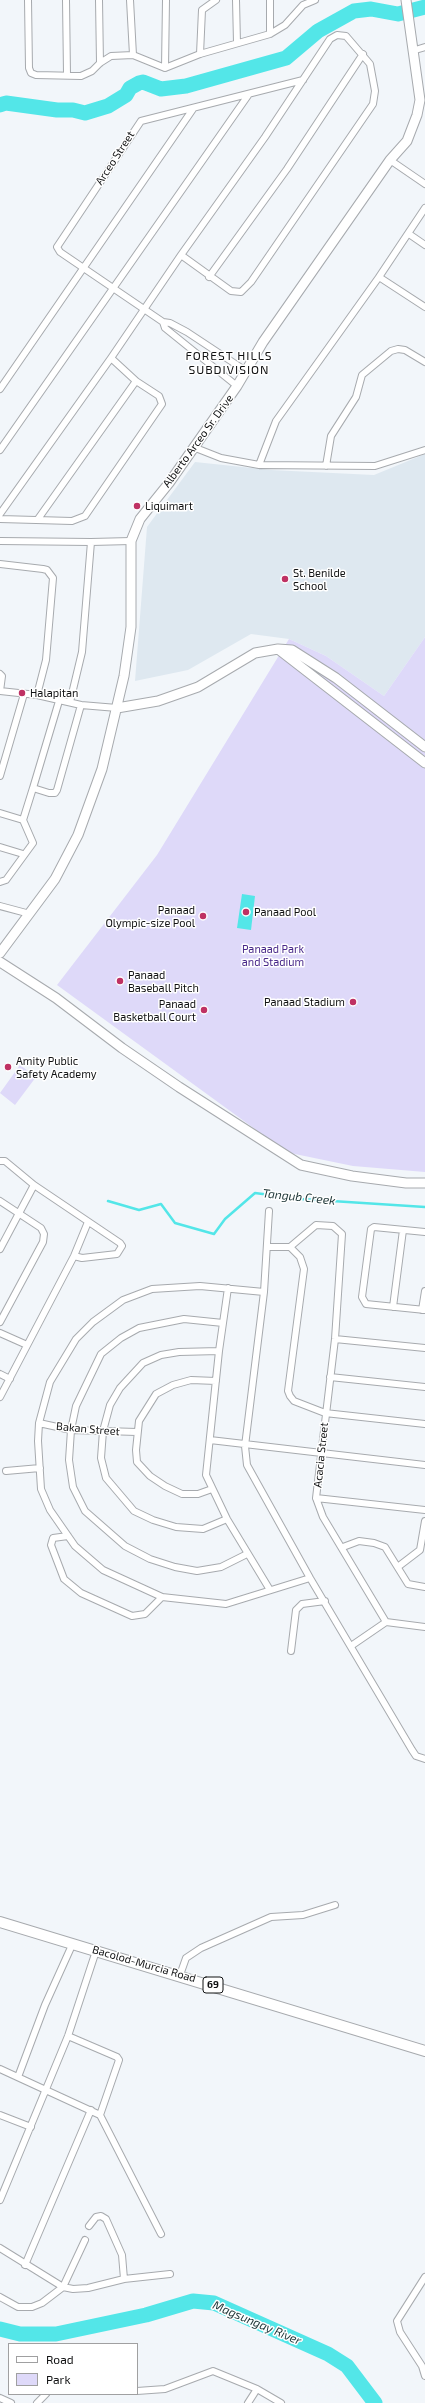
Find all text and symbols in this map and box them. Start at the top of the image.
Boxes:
street label: Arceo Street [93,129,137,187]
district label: FOREST HILLS SUBDIVISION [185,349,273,377]
street label: Alberto Arceo Sr. Drive [160,392,236,490]
place label: Liquimart [145,499,193,513]
marker: Liquimart [132,501,142,511]
place label: St. Benilde School [293,566,346,592]
marker: St. Benilde School [280,574,290,584]
place label: Halapitan [30,686,78,700]
marker: Halapitan [17,688,27,698]
place label: Panaad Olympic-size Pool [106,903,195,929]
place label: Panaad Pool [254,905,316,919]
marker: Panaad Pool [241,907,251,917]
marker: Panaad Olympic-size Pool [198,911,208,921]
park label: Panaad Park and Stadium [242,942,304,968]
place label: Panaad Baseball Pitch [128,968,199,994]
marker: Panaad Baseball Pitch [115,976,125,986]
place label: Panaad Stadium [264,995,345,1009]
place label: Panaad Basketball Court [113,997,196,1023]
marker: Panaad Stadium [348,997,358,1007]
marker: Panaad Basketball Court [199,1005,209,1015]
place label: Amity Public Safety Academy [16,1054,97,1080]
marker: Amity Public Safety Academy [3,1062,13,1072]
water label: Tangub Creek [262,1186,336,1208]
street label: Bakan Street [56,1420,120,1438]
street label: Acacia Street [311,1422,331,1488]
street label: Bacolod-Murcia Road [91,1943,197,1985]
road number: 69 [203,1977,223,1993]
water label: Magsungay River [210,2298,304,2348]
legend [8,2343,138,2395]
text: Road [46,2352,74,2366]
text: Park [46,2372,71,2386]

